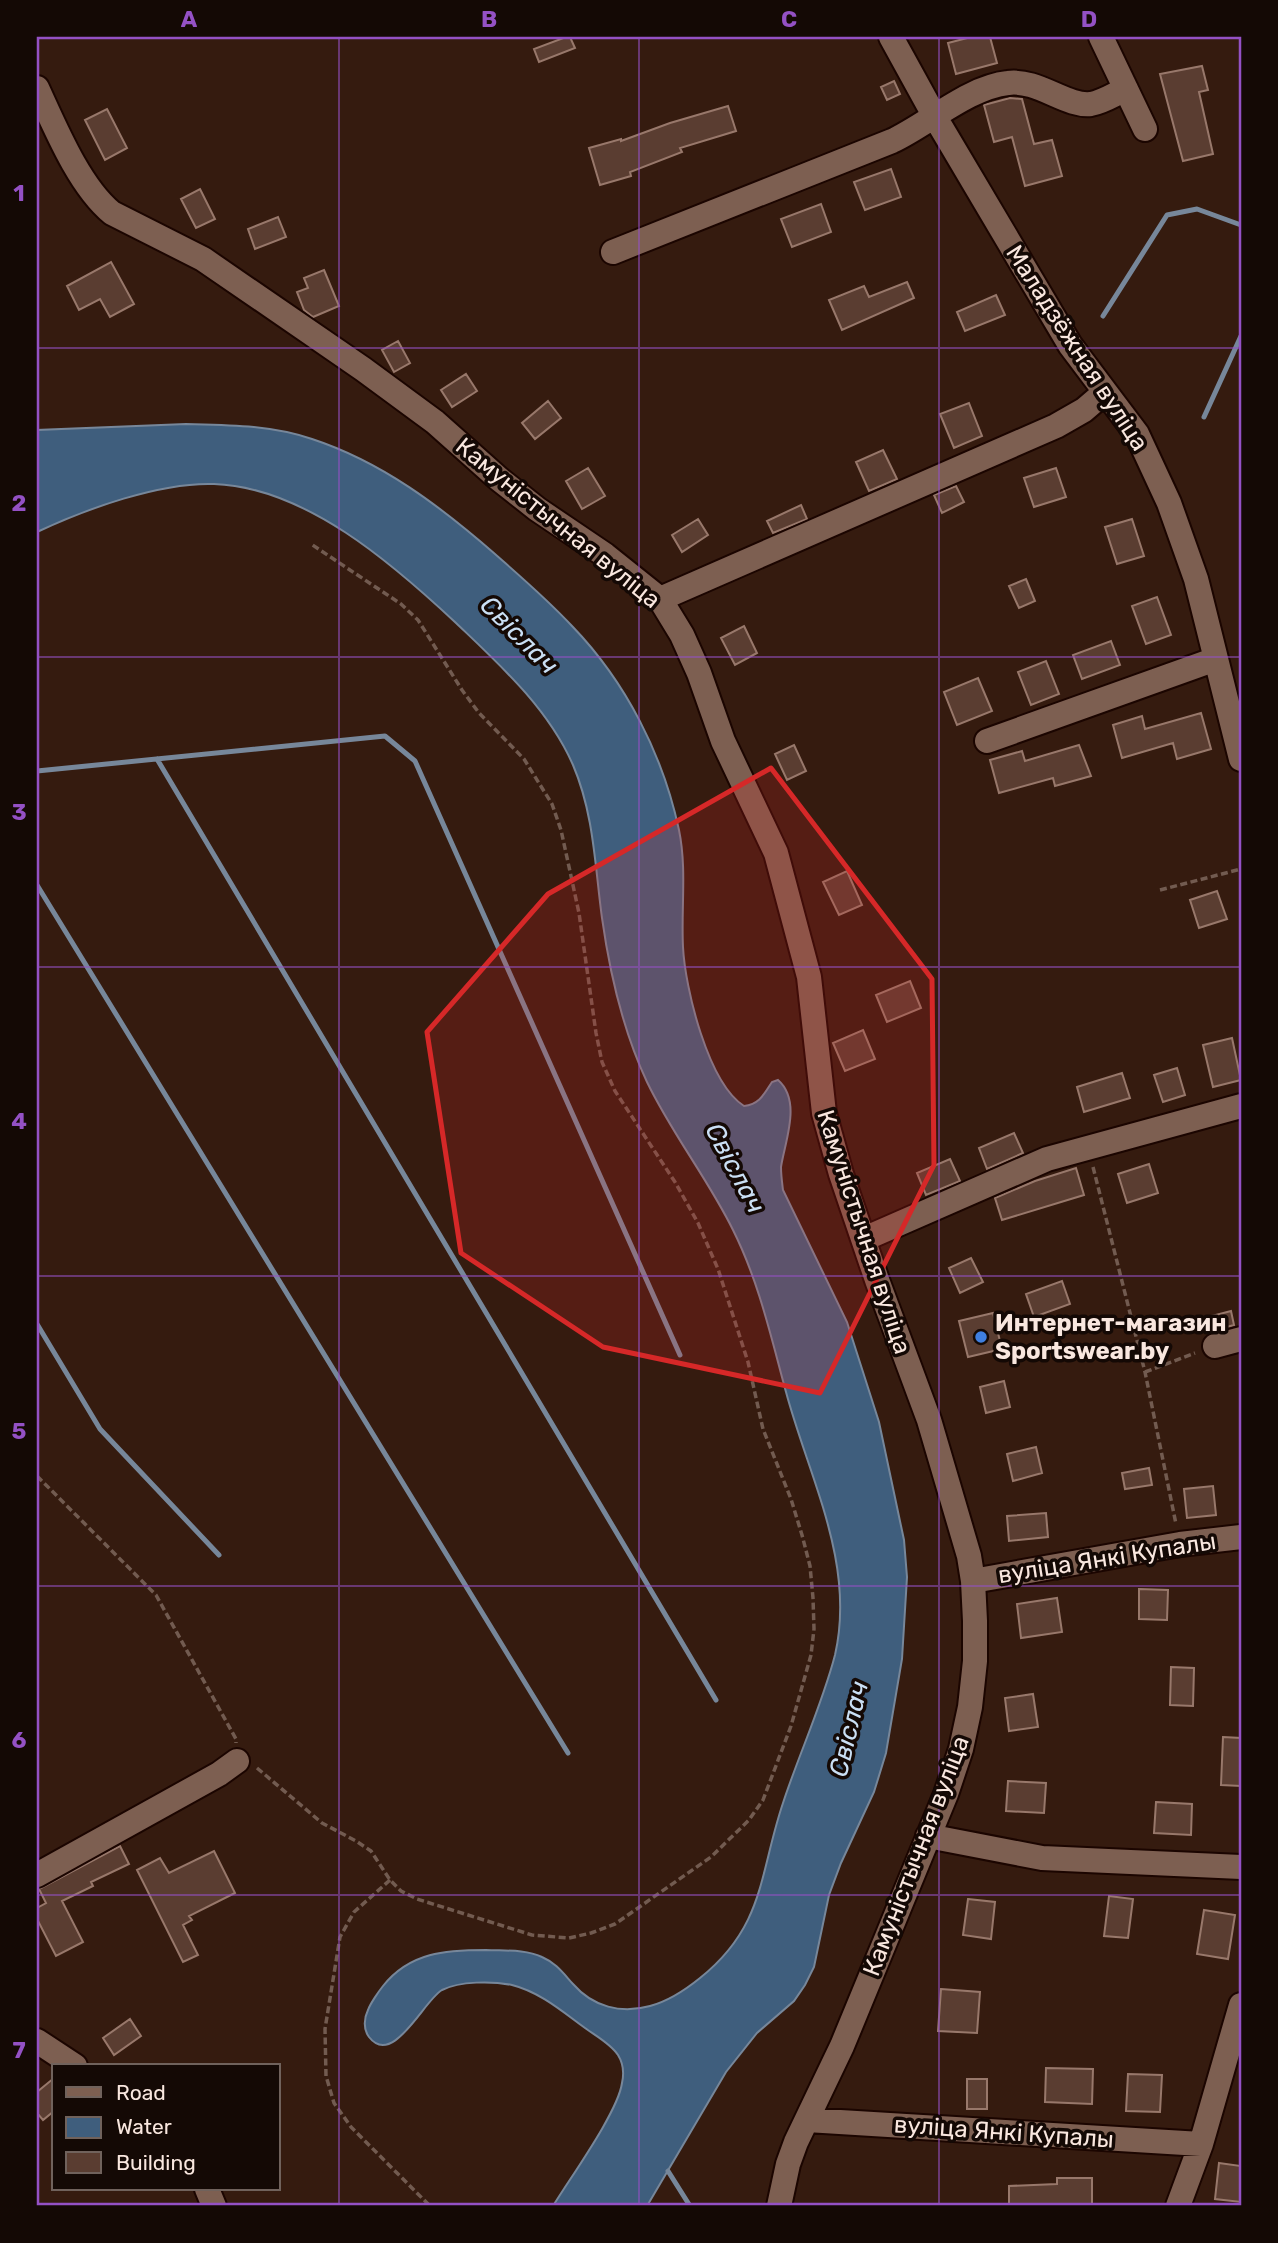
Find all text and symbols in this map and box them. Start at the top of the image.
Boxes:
text: A [181,5,198,33]
text: B [481,5,497,33]
text: C [781,5,797,33]
text: D [1081,5,1097,33]
text: 1 [13,179,25,207]
street label: Маладзёжная вуліца [1000,240,1154,456]
street label: Камуністычная вуліца [450,432,666,614]
text: 2 [12,489,26,517]
water label: Свіслач [474,590,564,680]
text: 3 [11,798,27,826]
text: 4 [11,1107,27,1135]
street label: Камуністычная вуліца [811,1107,917,1357]
water label: Свіслач [698,1118,772,1218]
place label: Интернет-магазин Sportswear.by [995,1309,1226,1365]
marker: Интернет-магазин Sportswear.by [973,1329,989,1345]
text: 5 [12,1417,27,1445]
street label: вуліца Янкі Купалы [996,1527,1218,1589]
water label: Свіслач [823,1678,875,1780]
text: 6 [12,1726,27,1754]
street label: Камуністычная вуліца [857,1732,975,1980]
text: 7 [12,2036,26,2064]
legend [52,2064,280,2190]
text: Road [116,2080,166,2105]
street label: вуліца Янкі Купалы [893,2110,1115,2154]
text: Water [116,2114,172,2139]
text: Building [116,2150,196,2175]

